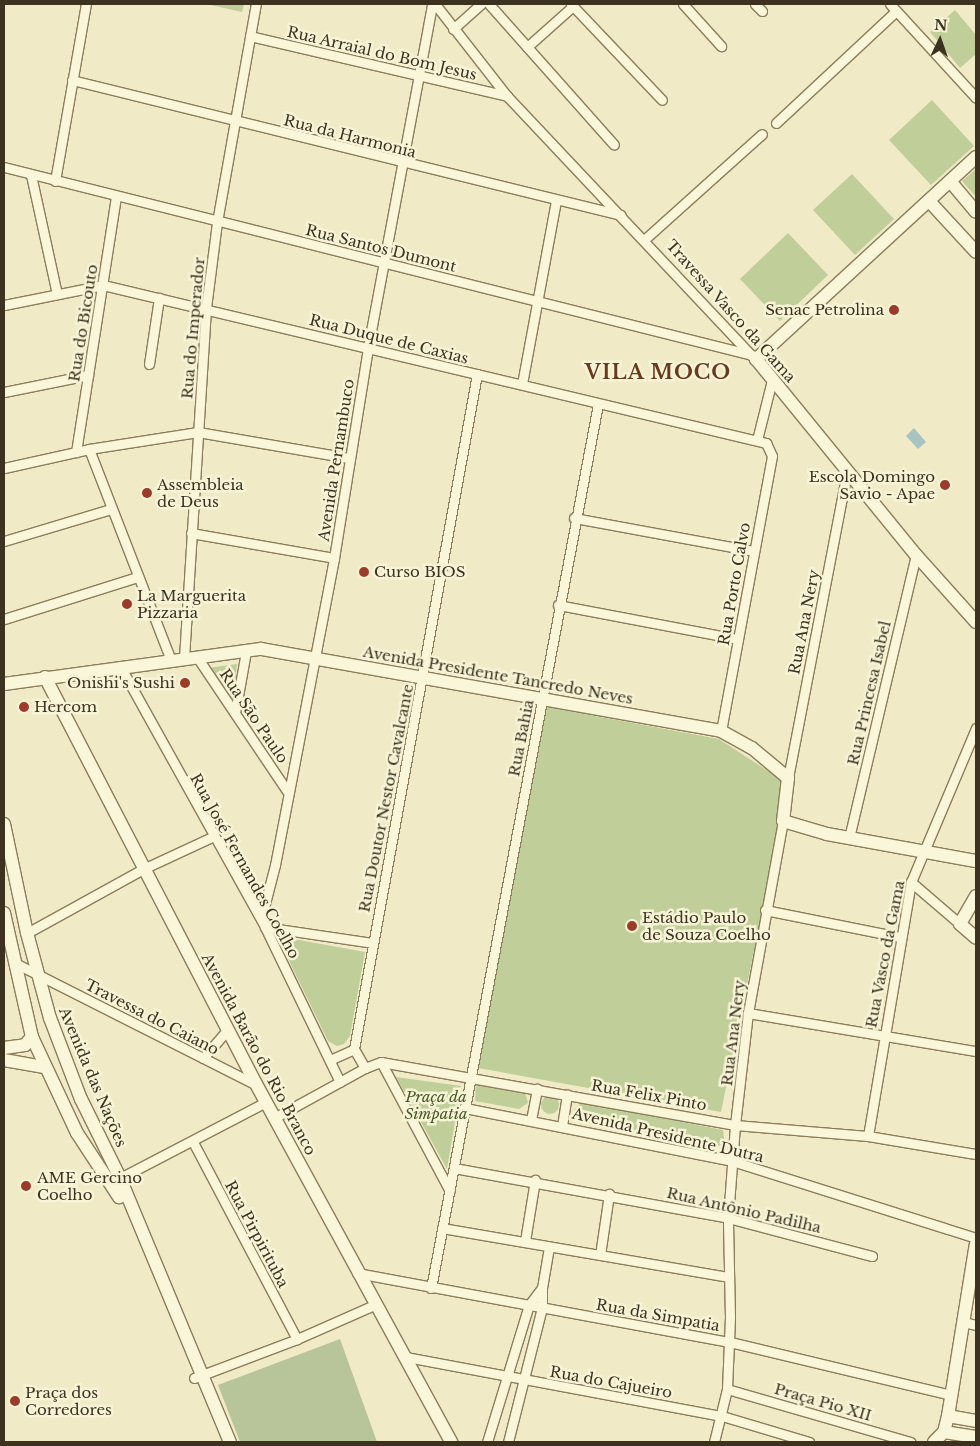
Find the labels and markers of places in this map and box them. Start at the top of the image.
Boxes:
place label: Senac Petrolina [765,301,884,319]
marker: Senac Petrolina [888,304,900,316]
place label: Escola Domingo Savio - Apae [809,467,935,502]
place label: Assembleia de Deus [157,475,244,510]
marker: Escola Domingo Savio - Apae [939,479,951,491]
marker: Assembleia de Deus [141,487,153,499]
place label: Curso BIOS [374,563,465,581]
marker: Curso BIOS [358,566,370,578]
place label: La Marguerita Pizzaria [137,586,246,621]
marker: La Marguerita Pizzaria [121,598,133,610]
place label: Onishi's Sushi [67,674,175,692]
marker: Onishi's Sushi [179,677,191,689]
place label: Hercom [34,698,97,716]
marker: Hercom [18,701,30,713]
place label: Estádio Paulo de Souza Coelho [642,908,771,943]
marker: Estádio Paulo de Souza Coelho [626,920,638,932]
place label: AME Gercino Coelho [37,1168,142,1203]
marker: AME Gercino Coelho [19,1179,33,1193]
place label: Praça dos Corredores [25,1383,112,1418]
marker: Praça dos Corredores [9,1395,21,1407]

